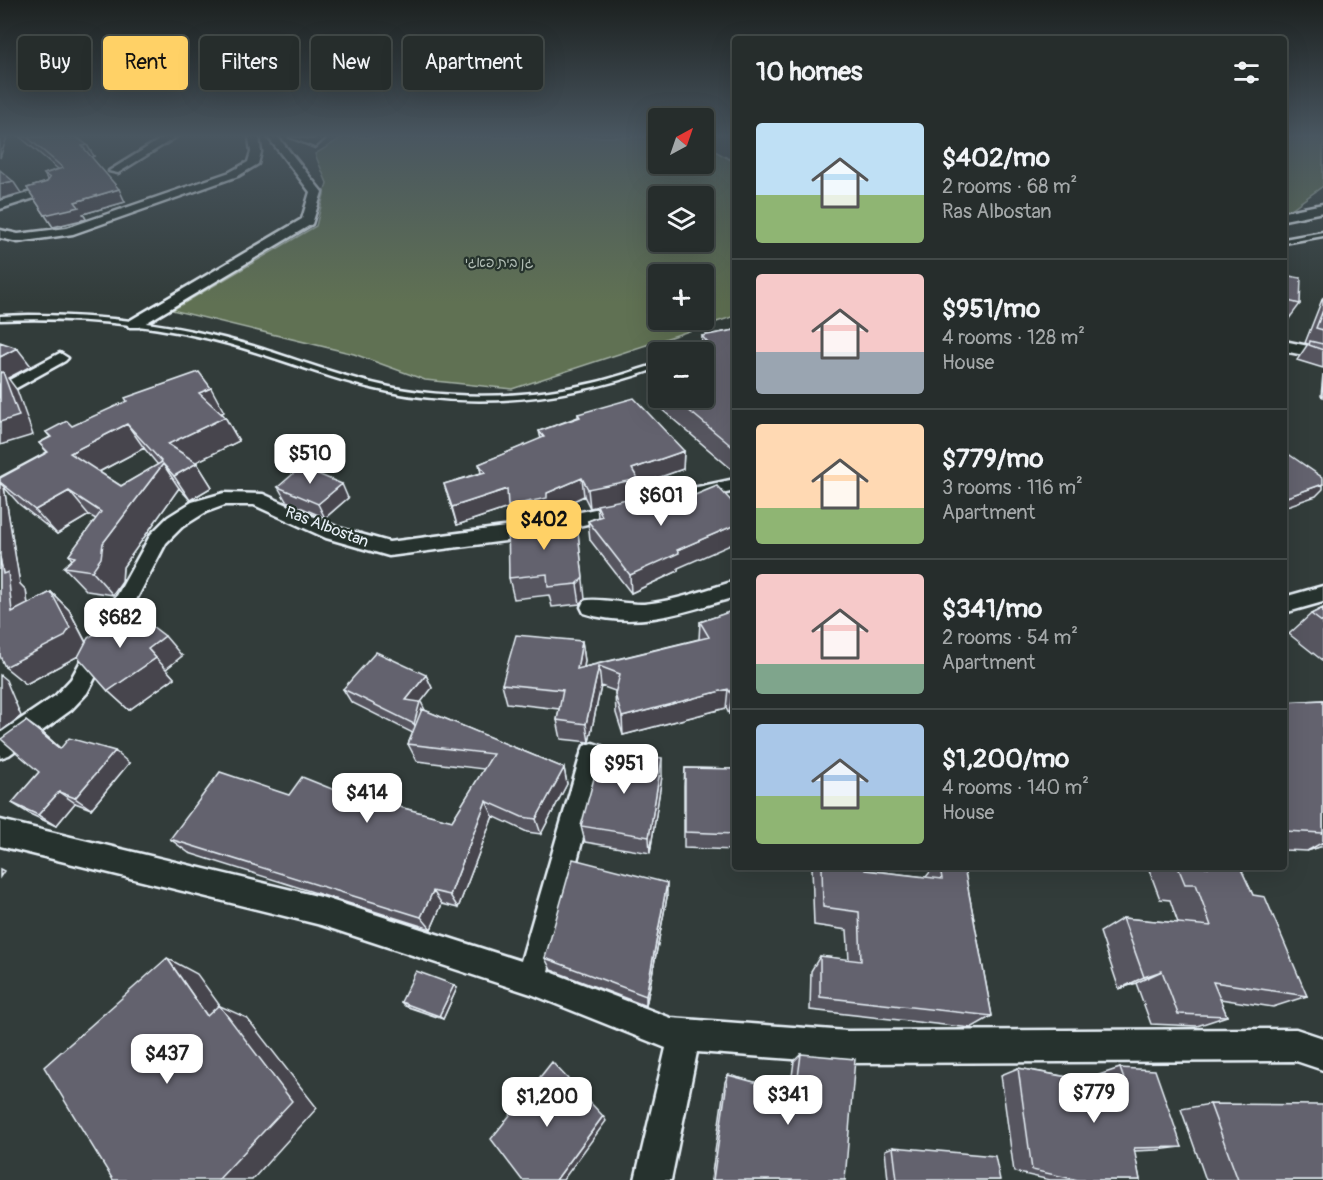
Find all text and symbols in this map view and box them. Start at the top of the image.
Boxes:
chip: Buy [18,36,91,90]
chip: Rent [103,36,188,90]
chip: Filters [200,36,299,90]
chip: New [311,36,391,90]
chip: Apartment [403,36,543,90]
text: 10 homes [756,56,862,88]
icon: filters [1230,56,1263,89]
north arrow [648,108,714,174]
map controls [648,108,714,408]
text: $402/mo [942,142,1050,174]
icon: home [804,147,876,219]
text: 2 rooms · 68 m² [942,174,1077,199]
button: layers [648,186,714,252]
text: Ras Albostan [942,199,1051,224]
park label: גן בית פאגי [465,254,534,271]
button: + [648,264,714,330]
text: $951/mo [942,293,1040,325]
icon: home [804,298,876,370]
text: 4 rooms · 128 m² [942,325,1085,350]
button: − [648,342,714,408]
text: House [942,350,994,375]
pin: $510 [274,434,346,485]
text: $510 [288,441,332,466]
text: $779/mo [942,443,1043,475]
icon: home [804,448,876,520]
text: 3 rooms · 116 m² [942,475,1083,500]
pin: $601 [625,476,697,527]
text: $601 [639,483,683,508]
pin: $402 [508,500,580,551]
text: Apartment [942,500,1035,525]
street label: Ras Albostan [283,502,371,552]
text: $402 [520,507,568,532]
text: $341/mo [942,593,1042,625]
pin: $682 [84,598,156,649]
icon: home [804,598,876,670]
text: $682 [98,605,142,630]
text: 2 rooms · 54 m² [942,625,1078,650]
text: Apartment [942,650,1035,675]
text: $1,200/mo [942,743,1069,775]
pin: $951 [588,744,660,795]
icon: home [804,748,876,820]
text: $951 [604,751,644,776]
pin: $414 [331,773,403,824]
text: 4 rooms · 140 m² [942,775,1089,800]
text: $414 [346,780,388,805]
text: House [942,800,994,825]
pin: $437 [131,1034,203,1085]
text: $437 [145,1041,189,1066]
pin: $779 [1058,1073,1130,1124]
pin: $341 [752,1075,824,1126]
pin: $1,200 [498,1077,596,1128]
text: $779 [1073,1080,1115,1105]
text: $341 [767,1082,809,1107]
text: $1,200 [516,1084,578,1109]

